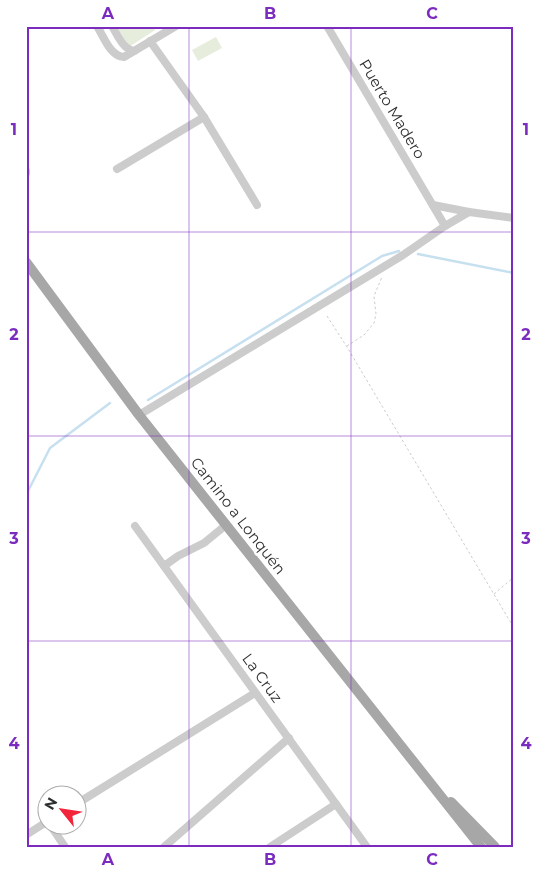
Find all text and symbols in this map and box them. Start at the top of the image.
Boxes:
text: A [101,4,115,23]
text: B [264,4,276,23]
text: C [426,4,438,23]
street label: Puerto Madero [355,55,430,162]
text: 1 [11,120,17,139]
text: 1 [523,120,529,139]
text: 2 [9,325,19,344]
text: 2 [521,325,531,344]
street label: Camino a Lonquén [187,453,290,578]
text: 3 [8,529,19,548]
text: 3 [520,529,531,548]
street label: La Cruz [238,649,287,706]
text: 4 [8,734,20,753]
text: 4 [520,734,532,753]
north arrow [38,786,88,836]
text: N [40,794,61,813]
text: A [101,850,115,869]
text: B [264,850,276,869]
text: C [426,850,438,869]

